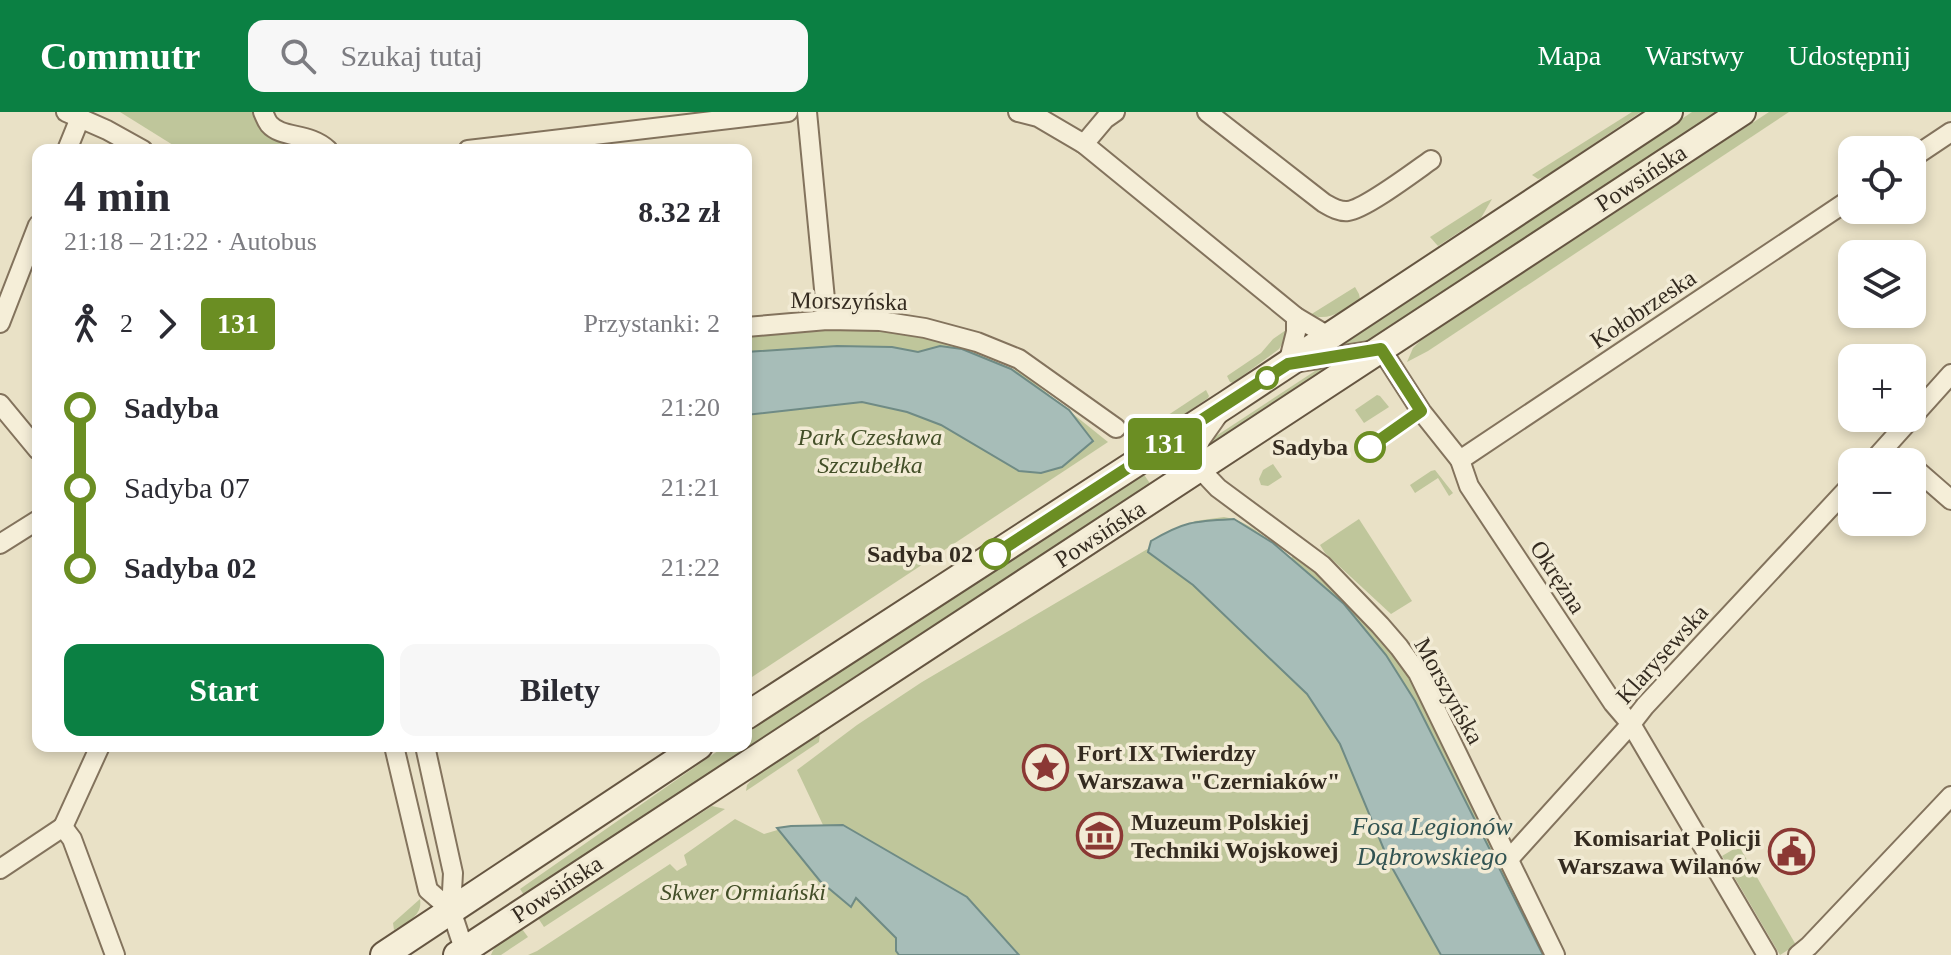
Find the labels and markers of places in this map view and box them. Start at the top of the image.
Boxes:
unlabelled marker [1256,367,1278,389]
marker: Sadyba [1355,432,1385,462]
place label: Sadyba [1272,434,1348,460]
marker: Sadyba 02 [980,539,1010,569]
place label: Sadyba 02 [867,541,973,567]
place label: Fort IX Twierdzy Warszawa "Czerniaków" [1077,740,1340,794]
place icon: Fort IX Twierdzy Warszawa "Czerniaków" [1022,743,1070,791]
place label: Muzeum Polskiej Techniki Wojskowej [1131,809,1338,863]
museum icon: Muzeum Polskiej Techniki Wojskowej [1076,812,1124,860]
place label: Komisariat Policji Warszawa Wilanów [1557,825,1762,879]
public building icon: Komisariat Policji Warszawa Wilanów [1768,828,1816,876]

